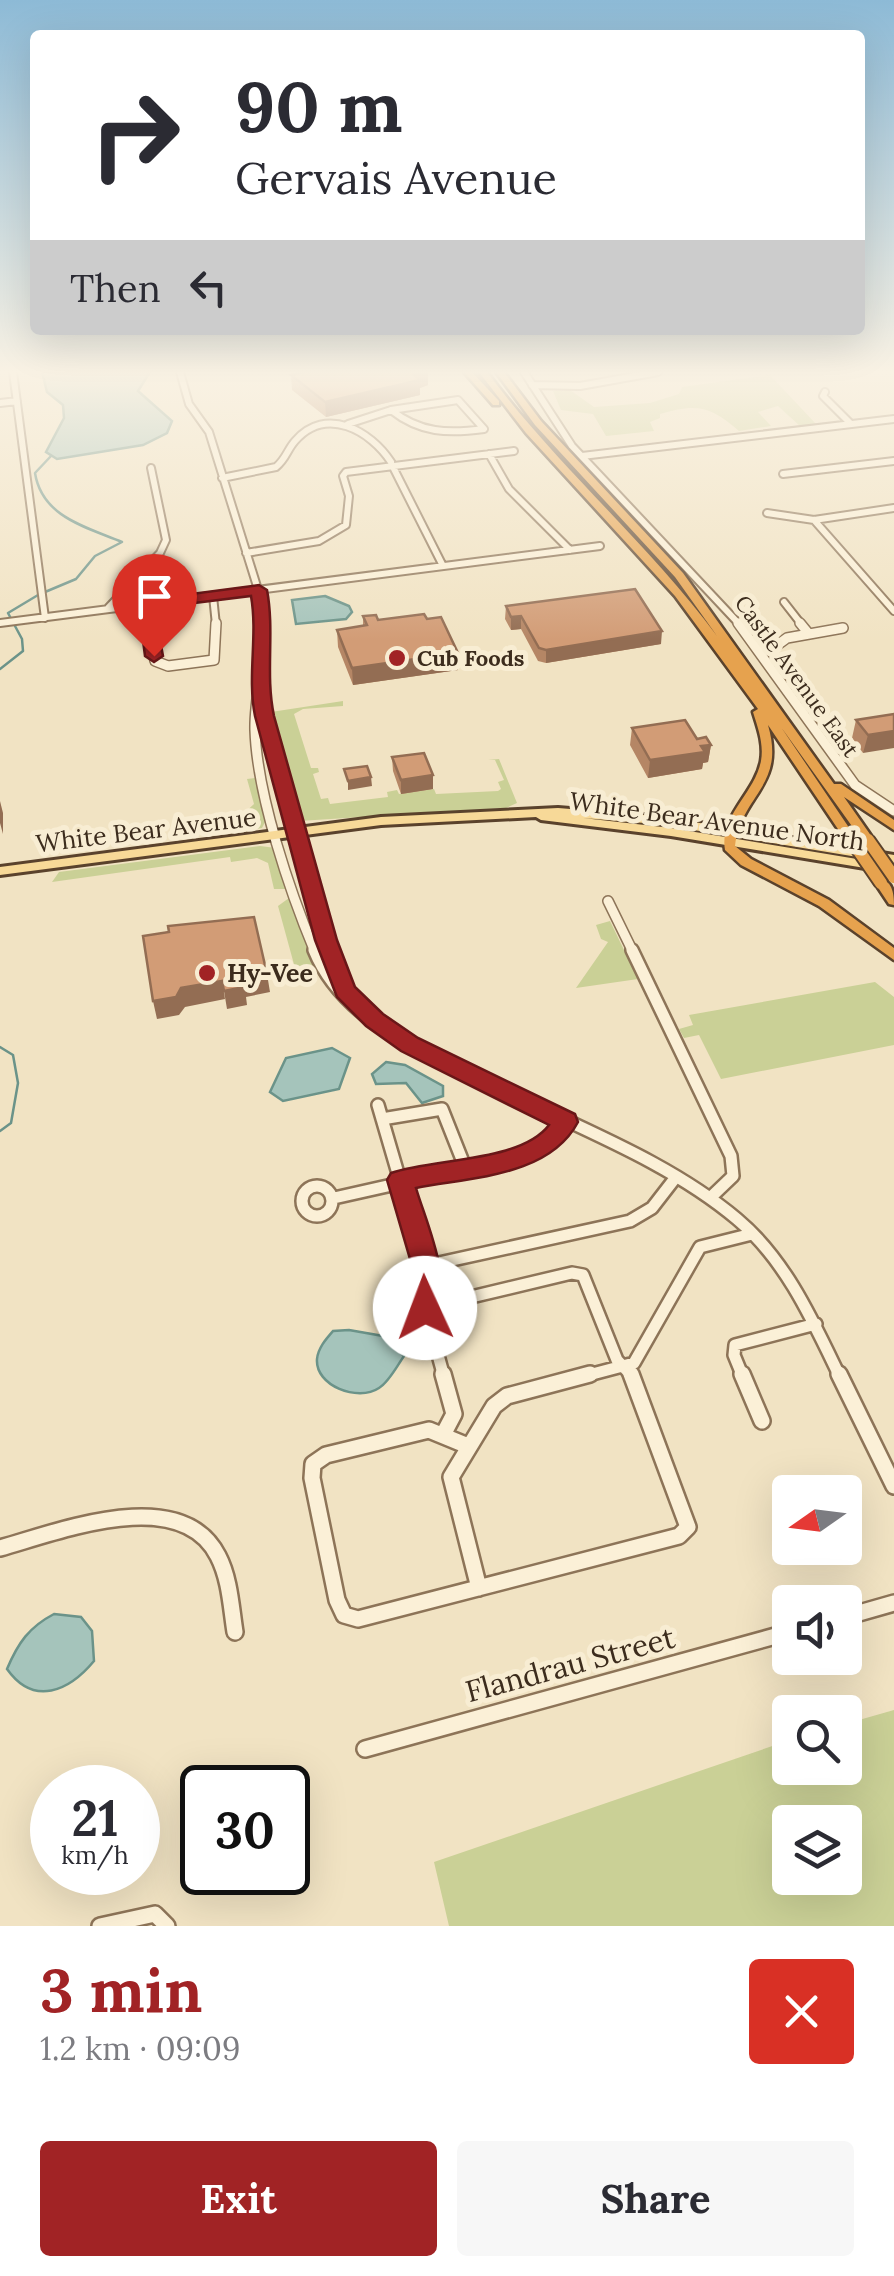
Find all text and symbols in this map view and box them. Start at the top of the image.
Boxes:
text: 90 m [235,62,403,151]
icon: right [70,70,200,200]
text: Gervais Avenue [235,149,557,206]
icon: left [181,260,236,315]
text: Then [70,264,161,312]
pin [112,554,197,657]
icon: arrive [127,569,182,624]
street label: Castle Avenue East [729,590,865,763]
place label: Cub Foods [417,644,524,672]
marker: Cub Foods [386,647,408,669]
street label: White Bear Avenue North [567,784,867,858]
street label: White Bear Avenue [34,801,258,859]
place label: Hy-Vee [227,957,313,989]
marker: Hy-Vee [196,962,218,984]
position arrow [373,1256,477,1360]
north arrow [772,1475,862,1565]
map controls [772,1475,862,1895]
button: sound [772,1585,862,1675]
street label: Flandrau Street [461,1618,679,1710]
button: search [772,1695,862,1785]
speed limit sign: 30 [180,1765,310,1895]
text: 21 [72,1786,118,1850]
button: layers [772,1805,862,1895]
text: km/h [61,1839,129,1871]
text: 3 min [40,1952,202,2028]
button: close [749,1959,854,2064]
text: 1.2 km · 09:09 [40,2028,240,2069]
button: Exit [40,2141,437,2256]
button: Share [457,2141,854,2256]

